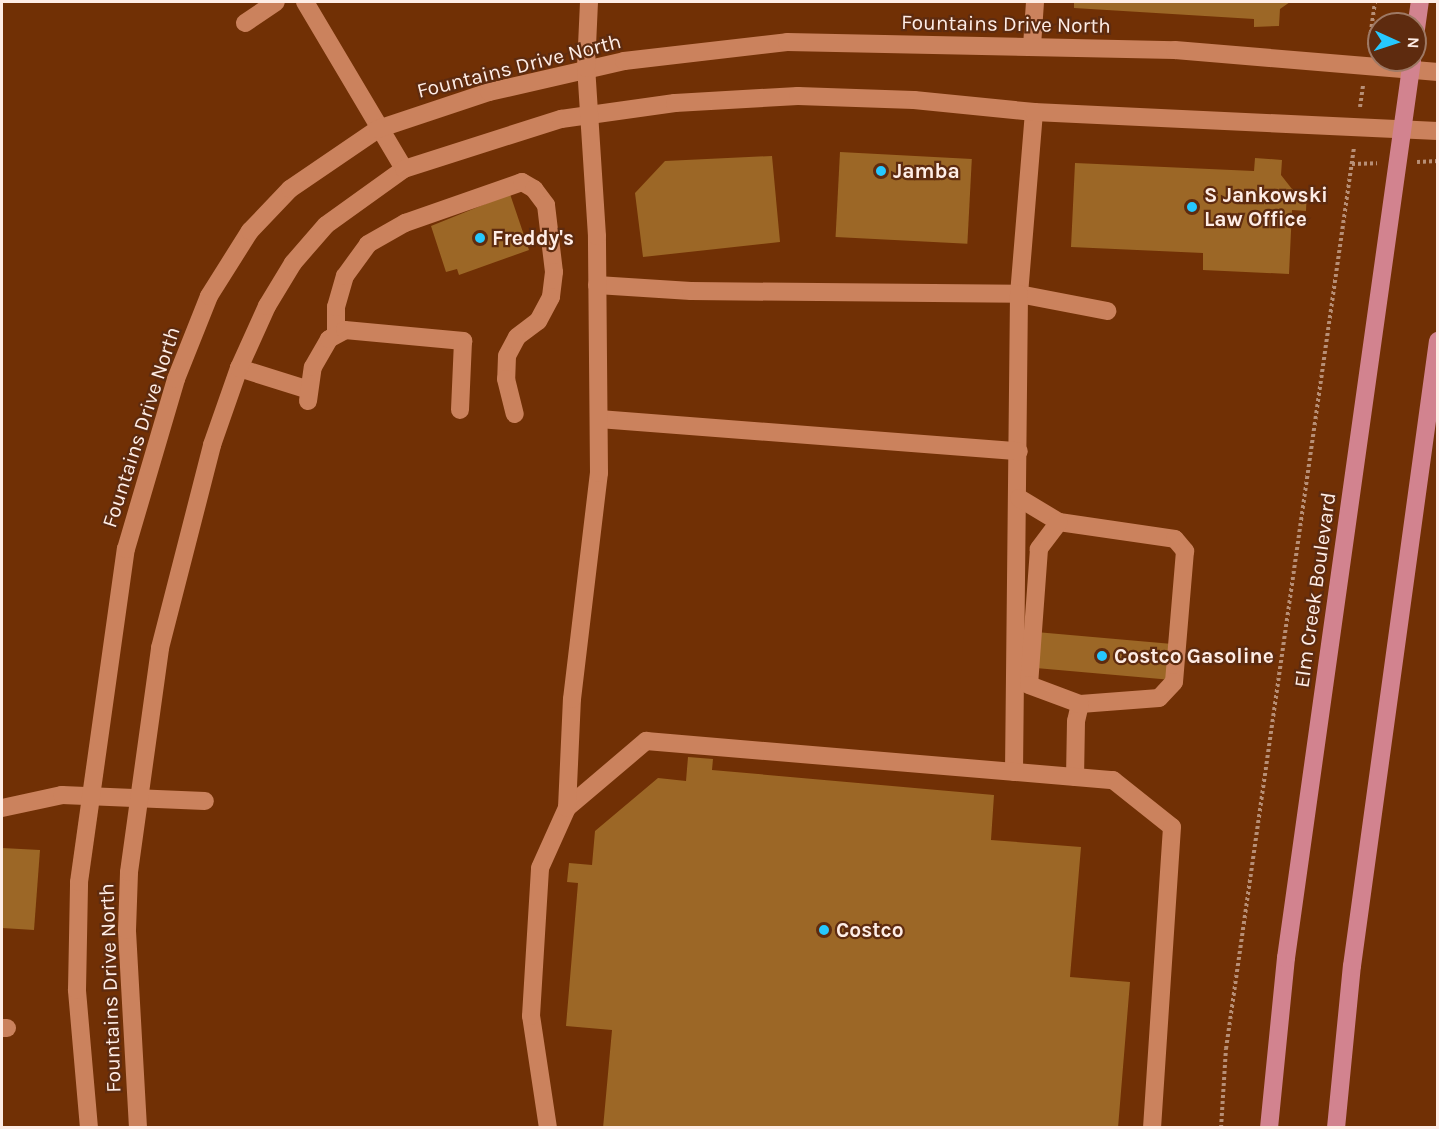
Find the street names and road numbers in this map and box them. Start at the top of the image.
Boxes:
street label: Fountains Drive North [901,10,1111,38]
street label: Fountains Drive North [414,28,624,104]
street label: Fountains Drive North [97,323,185,531]
street label: Elm Creek Boulevard [1289,491,1341,689]
street label: Fountains Drive North [94,883,126,1093]

